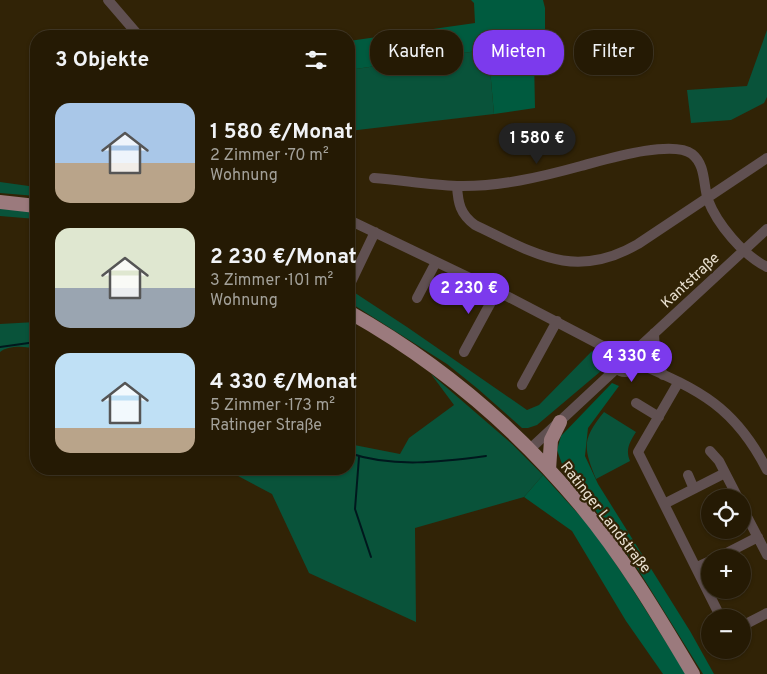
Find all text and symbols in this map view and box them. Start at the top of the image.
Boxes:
chip: Kaufen [370,30,463,75]
chip: Mieten [473,30,564,75]
chip: Filter [574,30,653,75]
icon: filters [302,46,330,74]
text: 3 Objekte [55,47,149,74]
text: 1 580 €/Monat [210,119,353,146]
pin: 1 580 € [491,122,583,165]
icon: home [95,123,155,183]
text: 1 580 € [510,129,564,149]
text: 2 Zimmer · 70 m² [210,146,329,166]
text: Wohnung [210,166,278,186]
text: 2 230 €/Monat [210,244,357,271]
icon: home [95,248,155,308]
street label: Kantstraße [658,249,724,313]
text: 3 Zimmer · 101 m² [210,271,333,291]
pin: 2 230 € [423,272,515,315]
text: 2 230 € [440,279,498,299]
text: Wohnung [210,291,278,311]
pin: 4 330 € [586,340,678,383]
text: 4 330 € [603,347,661,367]
text: 4 330 €/Monat [210,369,357,396]
icon: home [95,373,155,433]
text: 5 Zimmer · 173 m² [210,396,335,416]
text: Ratinger Straße [210,416,322,436]
street label: Ratinger Landstraße [555,458,654,578]
map controls [701,489,751,659]
button: locate [701,489,751,539]
button: + [701,549,751,599]
button: − [701,609,751,659]

